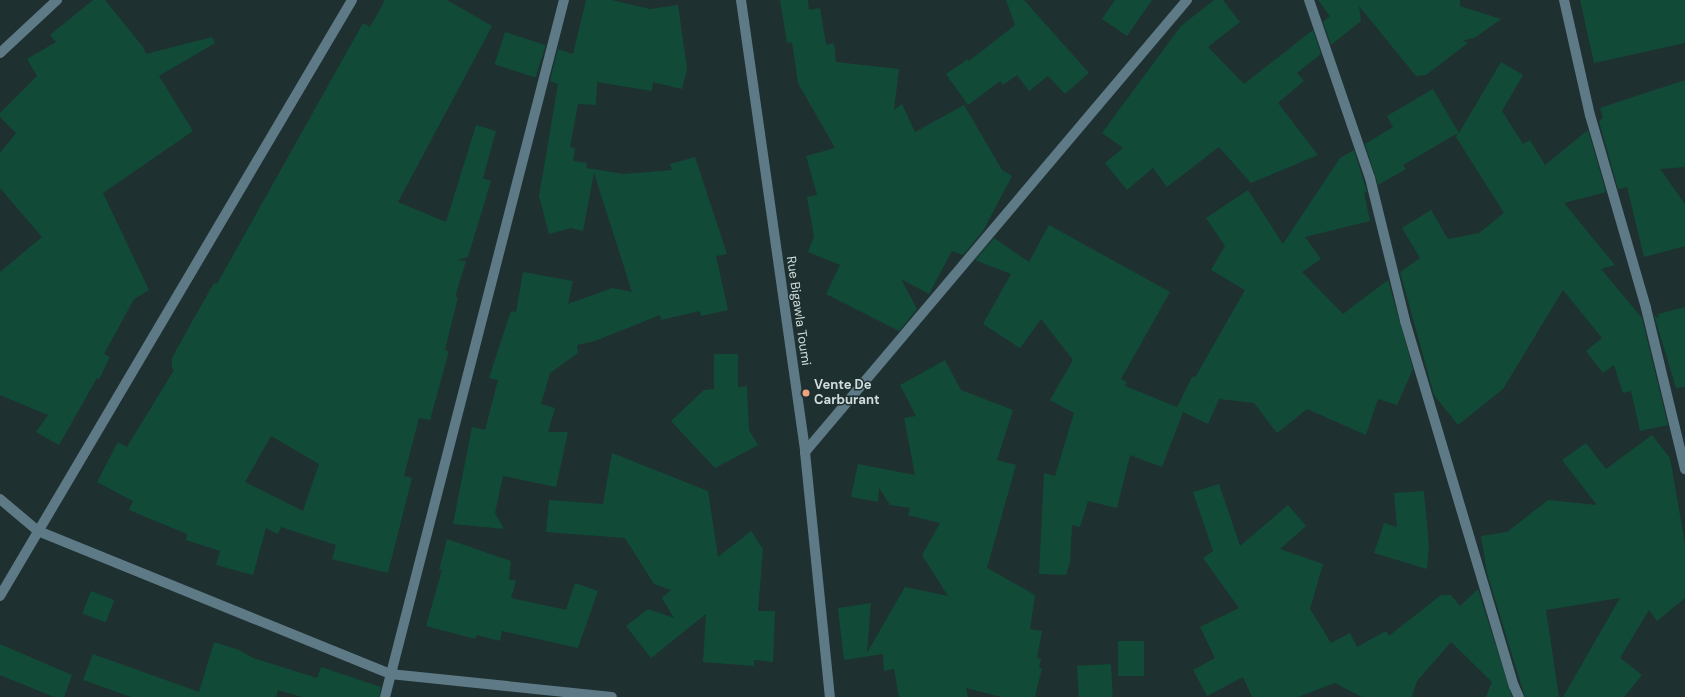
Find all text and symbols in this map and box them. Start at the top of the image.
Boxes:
street label: Rue Bigawla Toumi [783,255,813,367]
place label: Vente De Carburant [814,378,880,409]
marker: Vente De Carburant [801,388,811,398]

